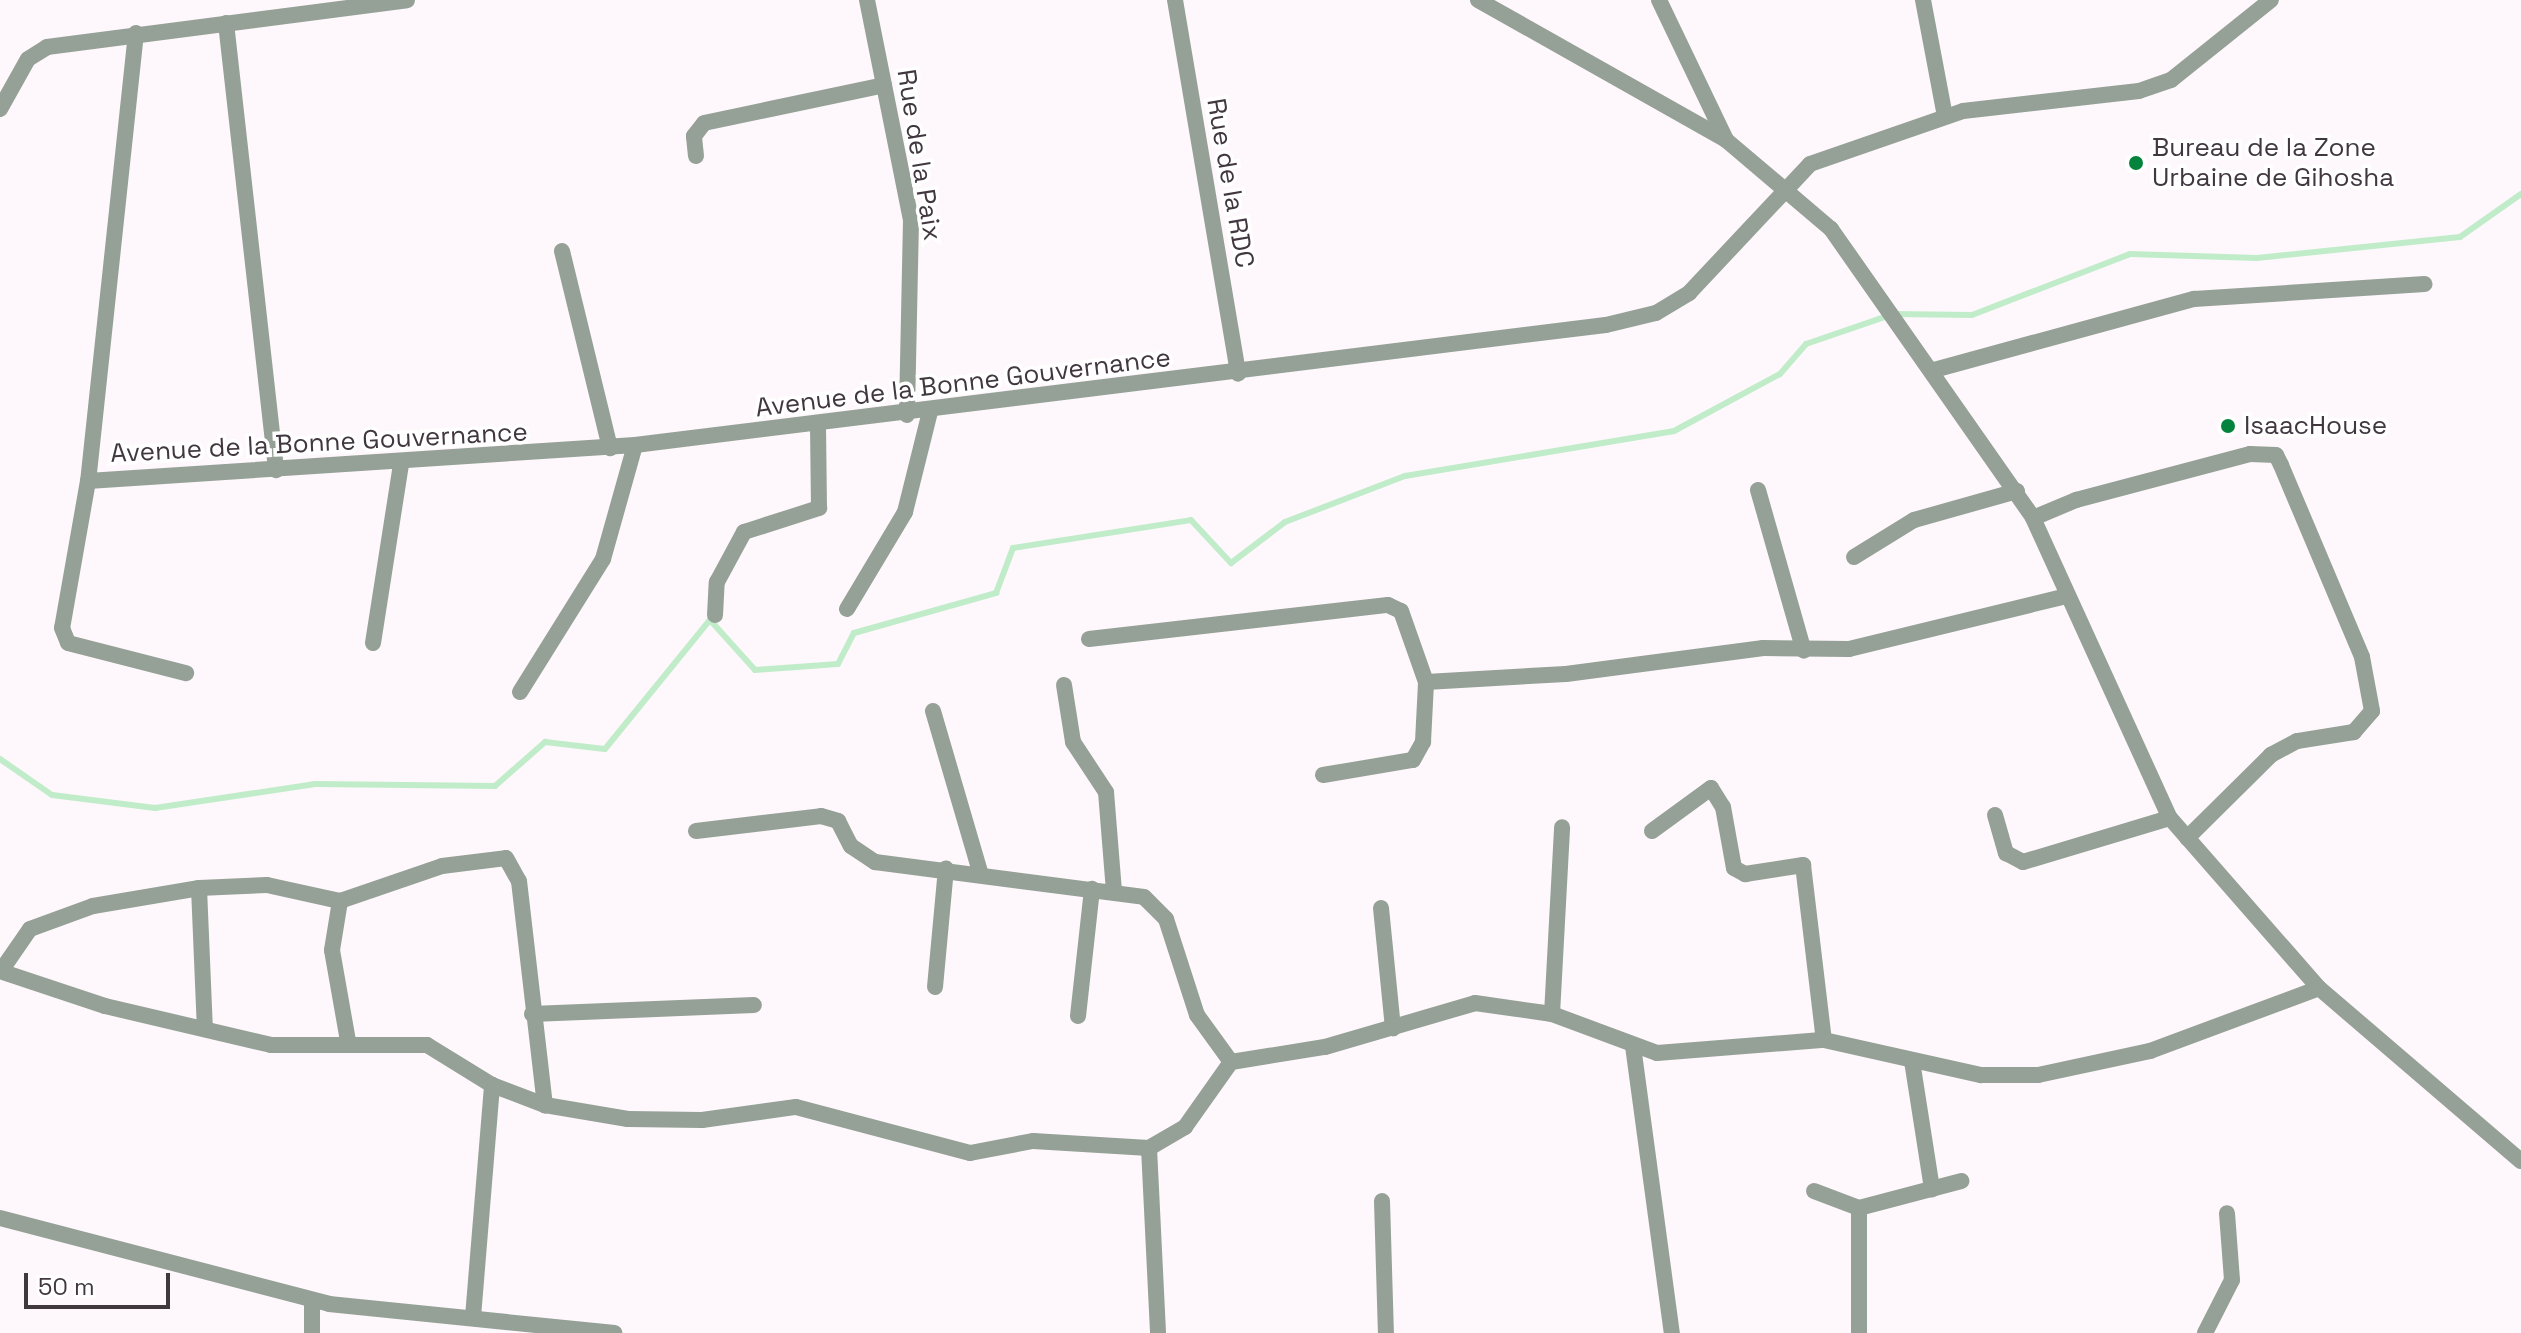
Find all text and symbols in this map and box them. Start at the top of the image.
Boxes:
street label: Rue de la Paix [890,67,948,243]
street label: Rue de la RDC [1200,96,1260,270]
place label: Bureau de la Zone Urbaine de Gihosha [2152,132,2394,194]
marker: Bureau de la Zone Urbaine de Gihosha [2127,154,2145,172]
street label: Avenue de la Bonne Gouvernance [754,342,1172,424]
place label: IsaacHouse [2244,410,2387,442]
street label: Avenue de la Bonne Gouvernance [109,416,529,470]
marker: IsaacHouse [2219,417,2237,435]
scale bar [28,1257,174,1307]
text: 50 m [38,1271,95,1302]

